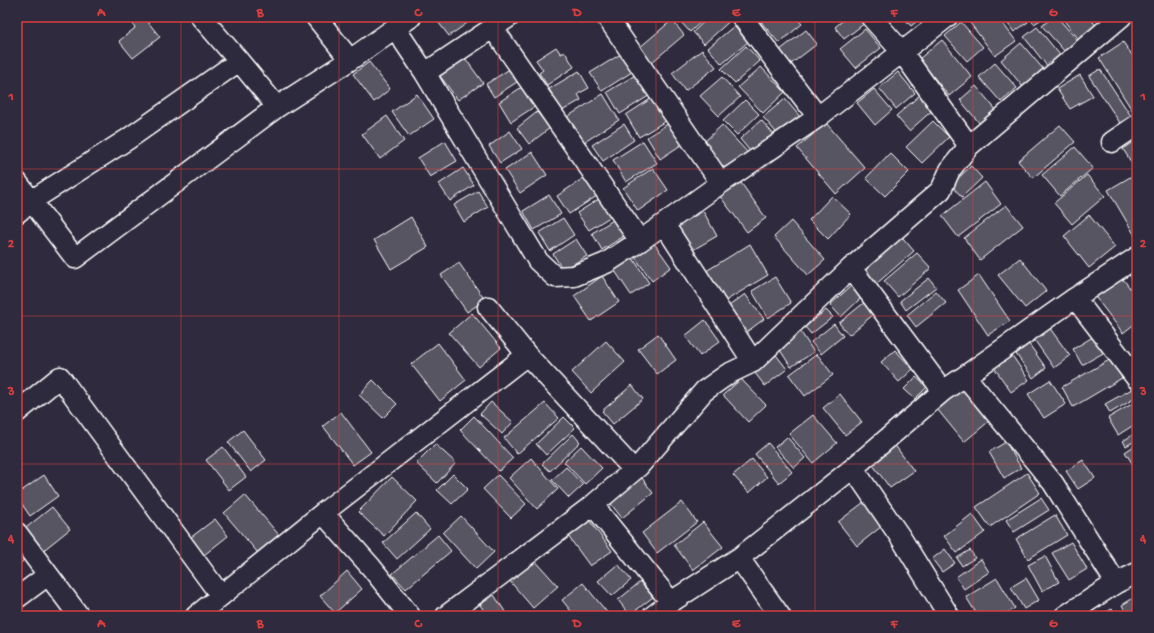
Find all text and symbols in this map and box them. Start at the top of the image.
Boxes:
text: A [96,6,106,21]
text: B [256,6,265,21]
text: C [413,6,423,21]
text: D [572,6,582,21]
text: E [732,6,741,21]
text: F [890,6,899,21]
text: G [1049,6,1058,21]
text: 1 [7,90,14,105]
text: 1 [1139,90,1146,105]
text: 2 [8,237,15,252]
text: 2 [1140,237,1147,252]
text: 3 [7,385,15,400]
text: 3 [1139,385,1147,400]
text: 4 [7,532,15,547]
text: 4 [1139,532,1147,547]
text: A [96,617,106,632]
text: B [256,617,265,632]
text: C [413,617,423,632]
text: D [572,617,582,632]
text: E [732,617,741,632]
text: F [890,617,899,632]
text: G [1049,617,1058,632]

